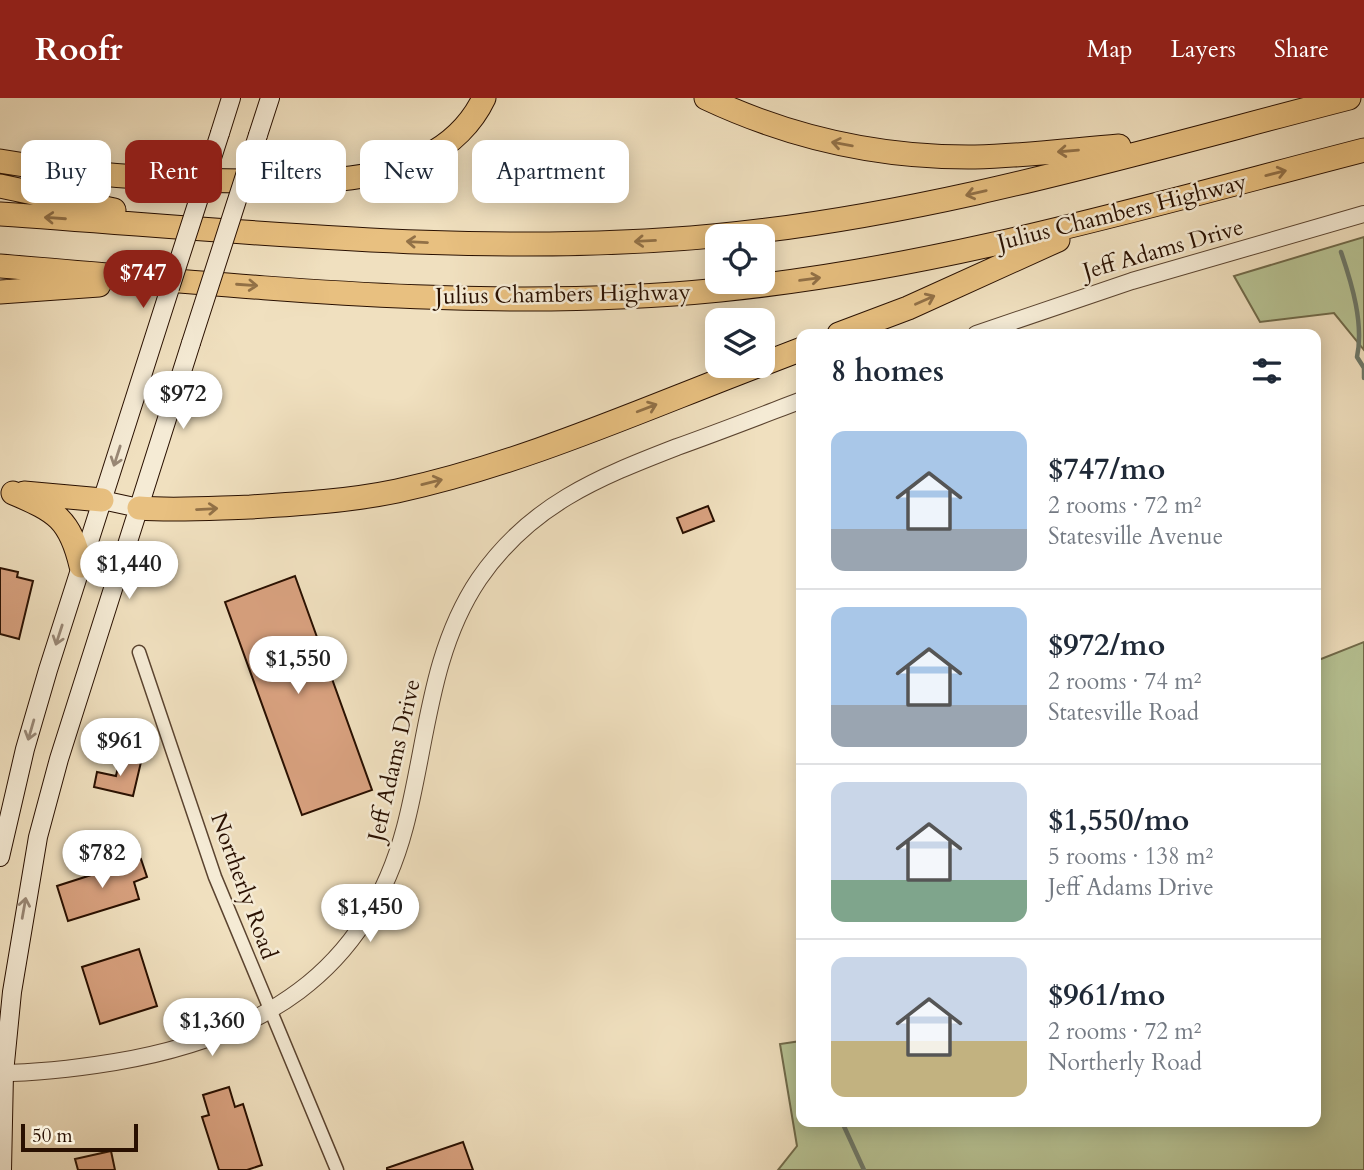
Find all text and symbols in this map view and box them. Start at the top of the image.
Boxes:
text: Roofr [35,27,122,72]
text: Map [1087,33,1133,66]
text: Layers [1171,33,1236,66]
text: Share [1274,33,1329,66]
one-way arrow [831,136,854,150]
chip: Buy [21,140,111,203]
chip: Rent [125,140,222,203]
chip: Filters [236,140,346,203]
chip: New [360,140,458,203]
chip: Apartment [472,140,629,203]
one-way arrow [1057,144,1080,157]
one-way arrow [1265,165,1287,178]
street label: Julius Chambers Highway [991,166,1250,259]
one-way arrow [966,188,988,201]
one-way arrow [44,211,67,224]
street label: Jeff Adams Drive [1076,211,1247,288]
map controls [705,224,775,378]
button: locate [705,224,775,294]
one-way arrow [407,235,429,248]
one-way arrow [634,235,656,248]
pin: $747 [102,250,184,310]
text: $747 [119,257,167,288]
one-way arrow [798,272,821,285]
street label: Julius Chambers Highway [432,276,691,312]
one-way arrow [235,279,257,292]
one-way arrow [914,293,936,306]
button: layers [705,308,775,378]
text: 8 homes [831,351,944,392]
icon: filters [1248,352,1286,390]
pin: $972 [142,372,224,431]
text: $972 [159,378,207,409]
one-way arrow [636,401,658,413]
one-way arrow [109,444,122,466]
text: $747/mo [1048,449,1165,490]
icon: home [887,459,971,543]
one-way arrow [420,475,443,488]
text: 2 rooms · 72 m² [1048,490,1201,521]
one-way arrow [195,502,218,515]
text: Statesville Avenue [1048,521,1223,552]
pin: $1,440 [72,542,186,601]
text: $1,440 [96,548,162,579]
one-way arrow [52,624,64,646]
text: $972/mo [1048,625,1165,666]
icon: home [887,635,971,719]
pin: $1,550 [241,636,355,696]
text: $1,550 [265,643,331,674]
text: 2 rooms · 74 m² [1048,666,1201,697]
street label: Jeff Adams Drive [360,676,428,847]
text: Statesville Road [1048,697,1199,728]
pin: $961 [79,718,161,778]
one-way arrow [23,719,36,741]
text: $961 [96,725,144,756]
text: $1,550/mo [1048,800,1189,841]
street label: Northerly Road [203,808,285,964]
icon: home [887,810,971,894]
pin: $782 [61,830,143,890]
text: $782 [78,837,126,868]
text: 5 rooms · 138 m² [1048,841,1213,872]
text: Jeff Adams Drive [1048,872,1214,903]
pin: $1,450 [313,884,427,944]
text: $1,450 [337,891,403,922]
one-way arrow [18,897,31,920]
text: $961/mo [1048,975,1165,1016]
icon: home [887,985,971,1069]
pin: $1,360 [155,998,269,1058]
text: $1,360 [179,1005,245,1036]
text: 2 rooms · 72 m² [1048,1016,1201,1047]
text: Northerly Road [1048,1047,1202,1078]
scale bar [21,1121,138,1153]
text: 50 m [32,1123,73,1149]

